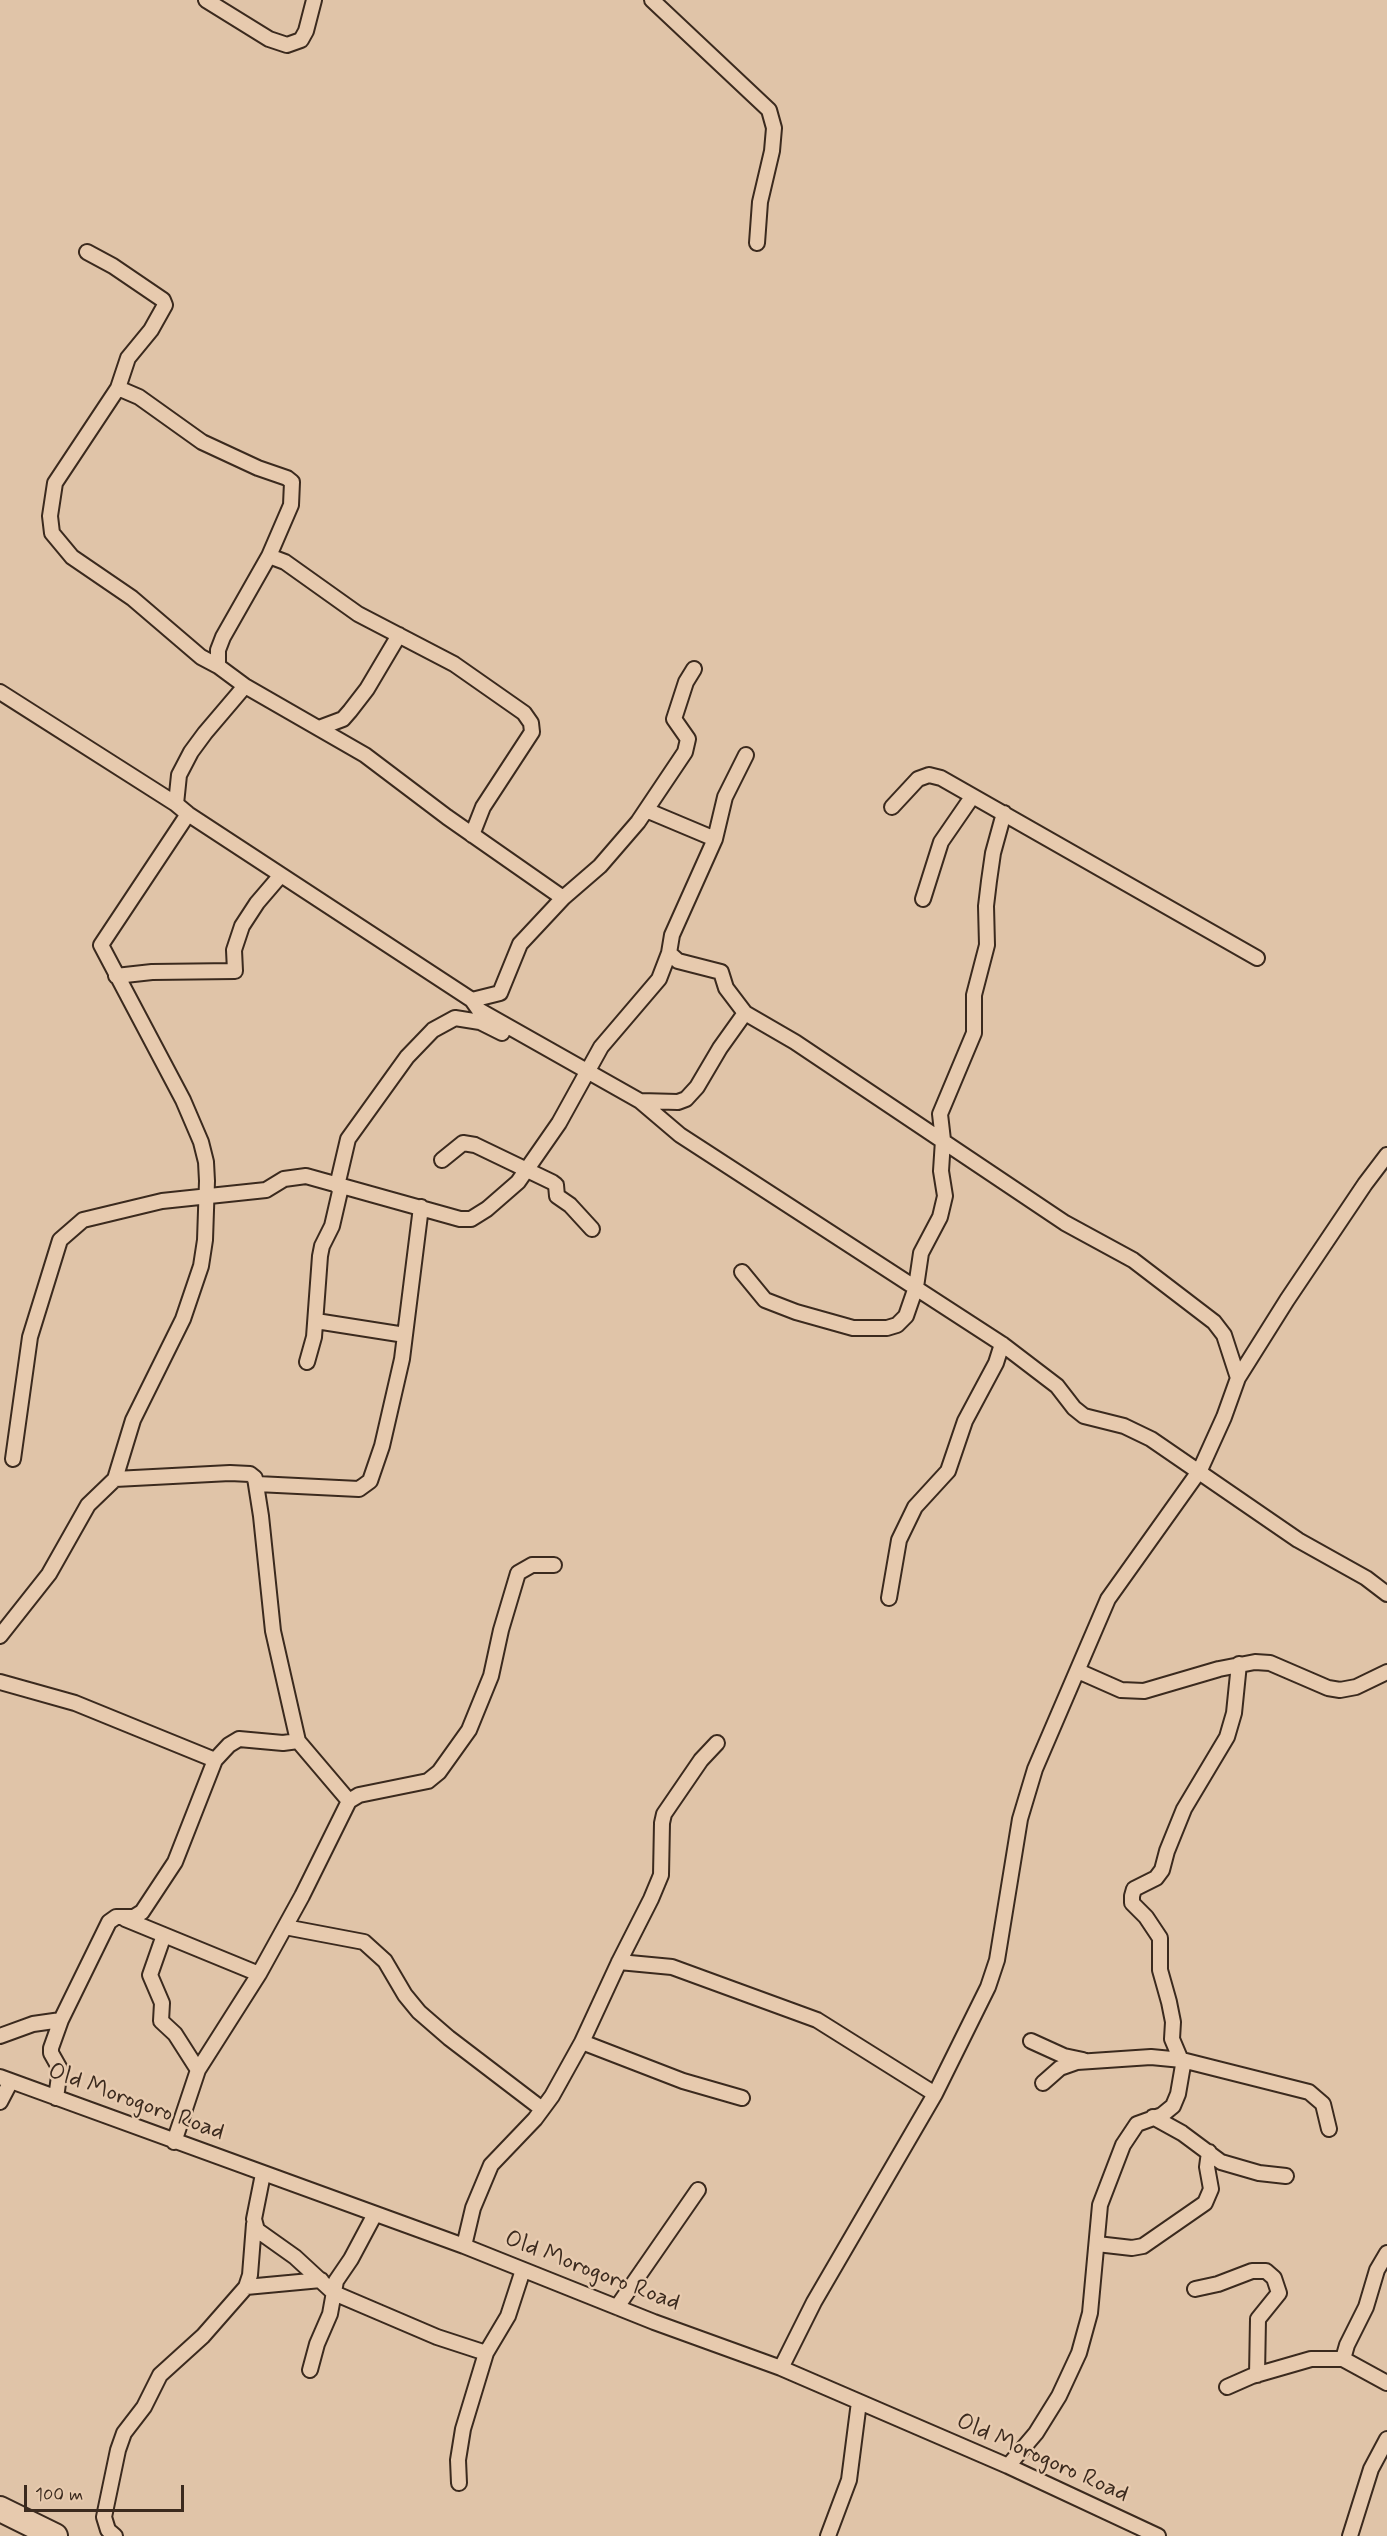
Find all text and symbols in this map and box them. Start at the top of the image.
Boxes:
street label: Old Morogoro Road [44,2058,228,2148]
street label: Old Morogoro Road [500,2225,684,2319]
street label: Old Morogoro Road [951,2408,1133,2510]
scale bar [27,2473,188,2511]
text: 100 m [35,2483,83,2507]

